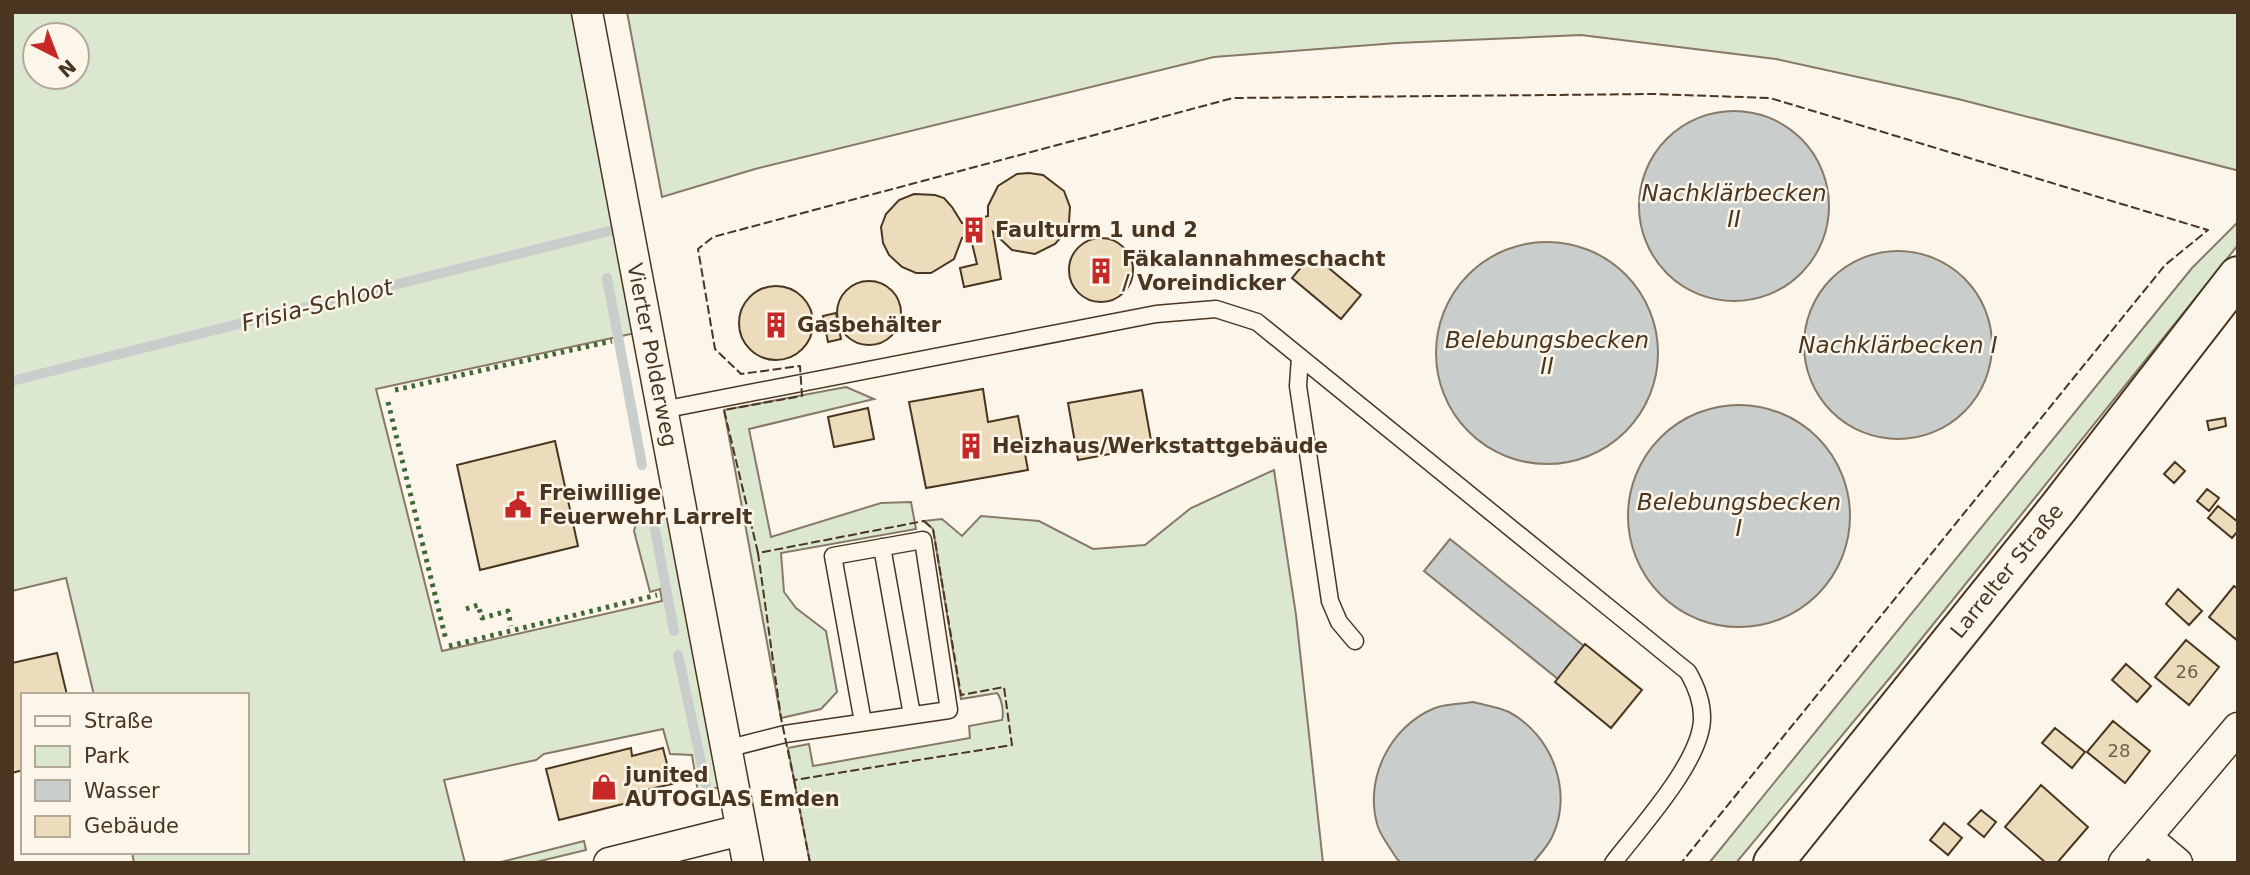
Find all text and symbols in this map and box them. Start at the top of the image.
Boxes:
north arrow [21,21,91,91]
text: N [54,55,81,82]
water label: Nachklärbecken II [1641,180,1827,232]
building icon: Faulturm 1 und 2 [959,215,989,245]
place label: Faulturm 1 und 2 [995,218,1198,242]
place label: Fäkalannahmeschacht / Voreindicker [1122,247,1385,295]
building icon: Fäkalannahmeschacht / Voreindicker [1086,256,1116,286]
street label: Vierter Polderweg [622,261,682,449]
water label: Frisia-Schloot [239,273,396,336]
building icon: Gasbehälter [761,310,791,340]
place label: Gasbehälter [797,313,942,337]
water label: Belebungsbecken II [1445,327,1649,379]
water label: Nachklärbecken I [1798,332,1998,358]
building icon: Heizhaus/Werkstattgebäude [956,431,986,461]
place label: Heizhaus/Werkstattgebäude [992,434,1328,458]
place label: Freiwillige Feuerwehr Larrelt [539,481,752,529]
water label: Belebungsbecken I [1637,489,1841,541]
public building icon: Freiwillige Feuerwehr Larrelt [503,490,533,520]
street label: Larrelter Straße [1946,499,2068,643]
house number: 26 [2176,661,2198,682]
legend [21,693,248,854]
text: Straße [84,709,153,733]
house number: 28 [2108,740,2130,761]
text: Park [84,744,130,768]
place label: junited AUTOGLAS Emden [624,763,840,811]
shop icon: junited AUTOGLAS Emden [589,772,619,802]
text: Wasser [84,779,160,803]
text: Gebäude [84,814,179,838]

